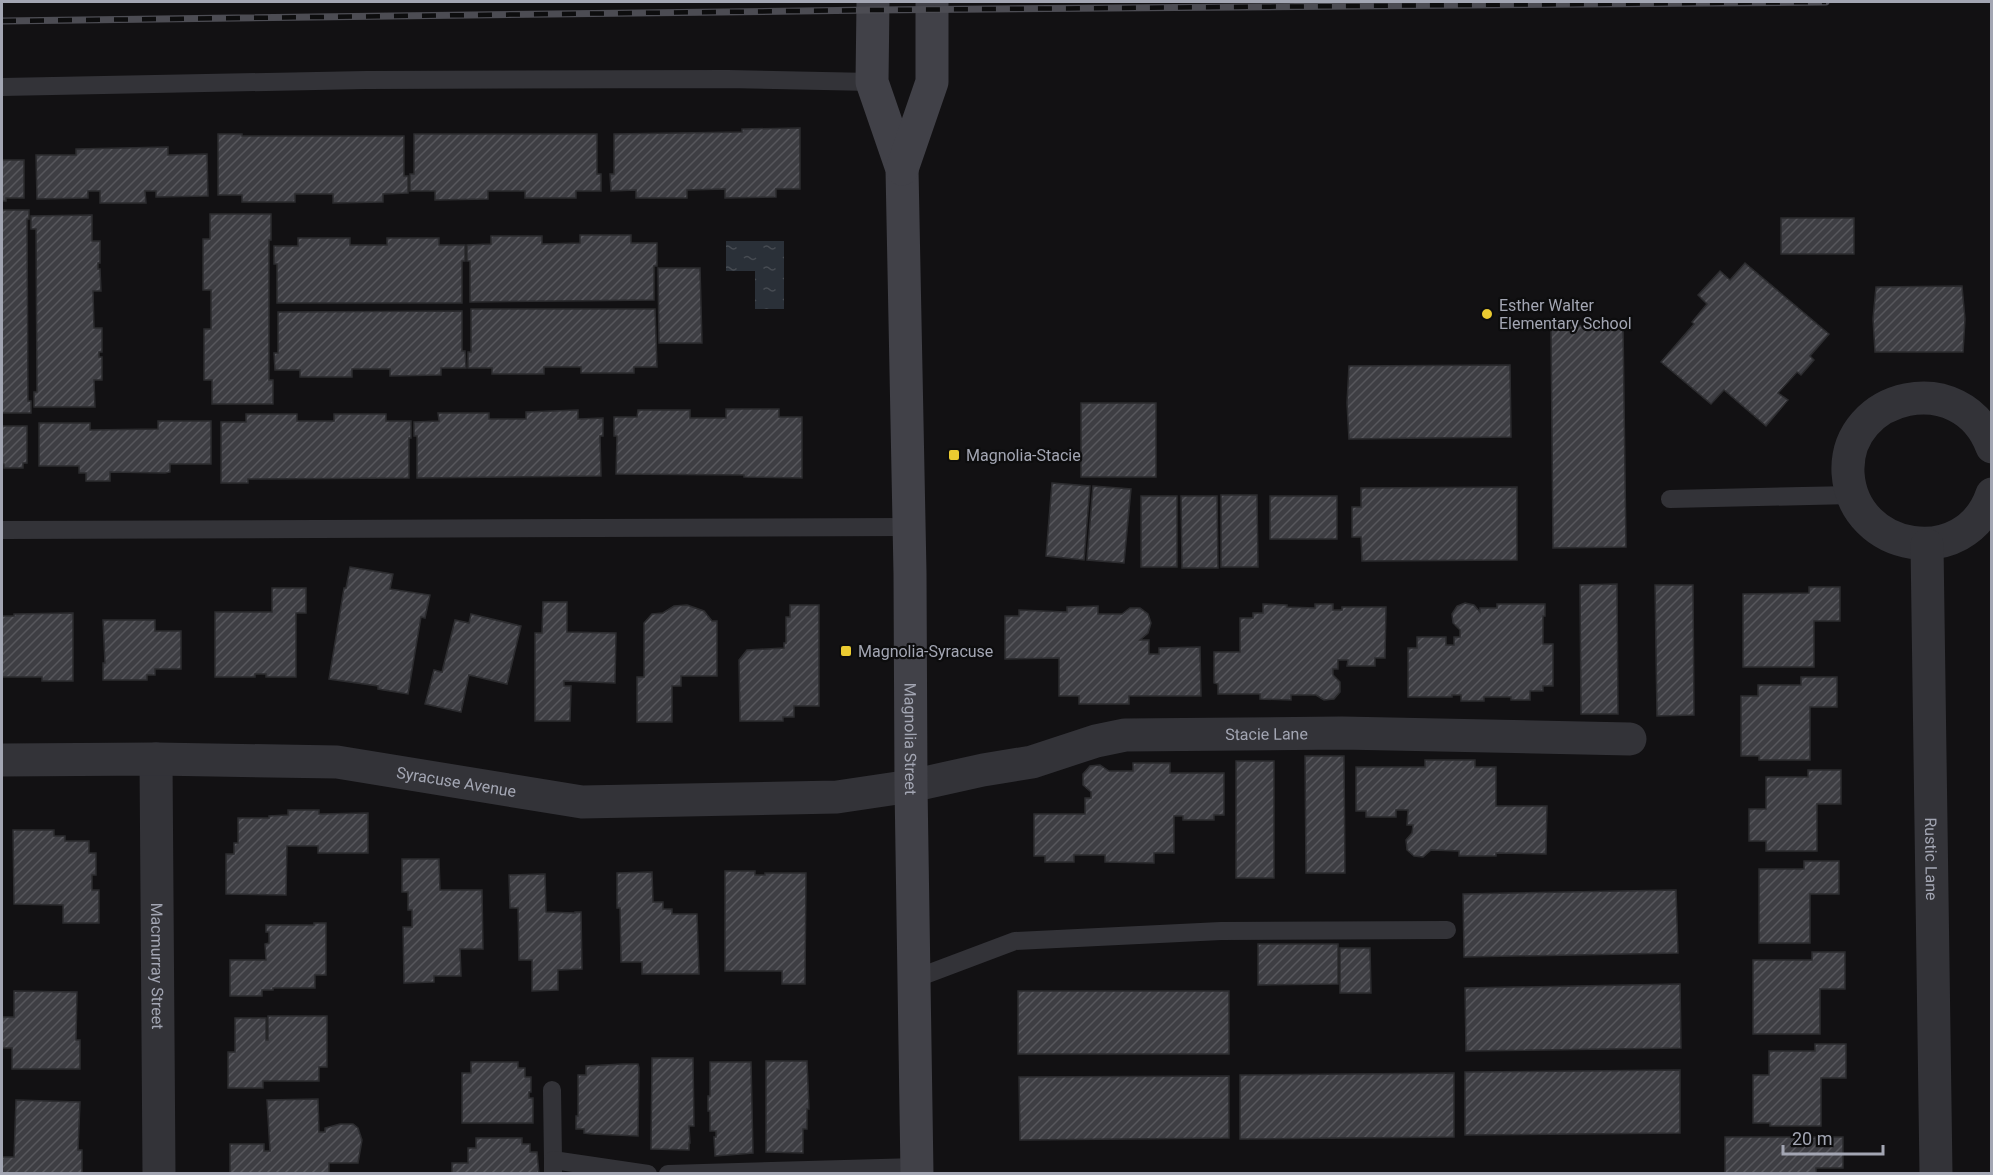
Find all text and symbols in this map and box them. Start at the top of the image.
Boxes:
place label: Esther Walter Elementary School [1499,296,1632,333]
marker: Esther Walter Elementary School [1480,307,1494,321]
place label: Magnolia-Stacie [966,446,1081,465]
marker: Magnolia-Stacie [947,448,961,462]
place label: Magnolia-Syracuse [858,642,993,661]
marker: Magnolia-Syracuse [839,644,853,658]
street label: Magnolia Street [901,683,921,795]
street label: Stacie Lane [1225,724,1308,744]
street label: Syracuse Avenue [395,762,518,801]
street label: Rustic Lane [1921,817,1942,901]
street label: Macmurray Street [148,903,167,1029]
scale bar [1783,1118,1884,1156]
text: 20 m [1792,1128,1832,1149]

